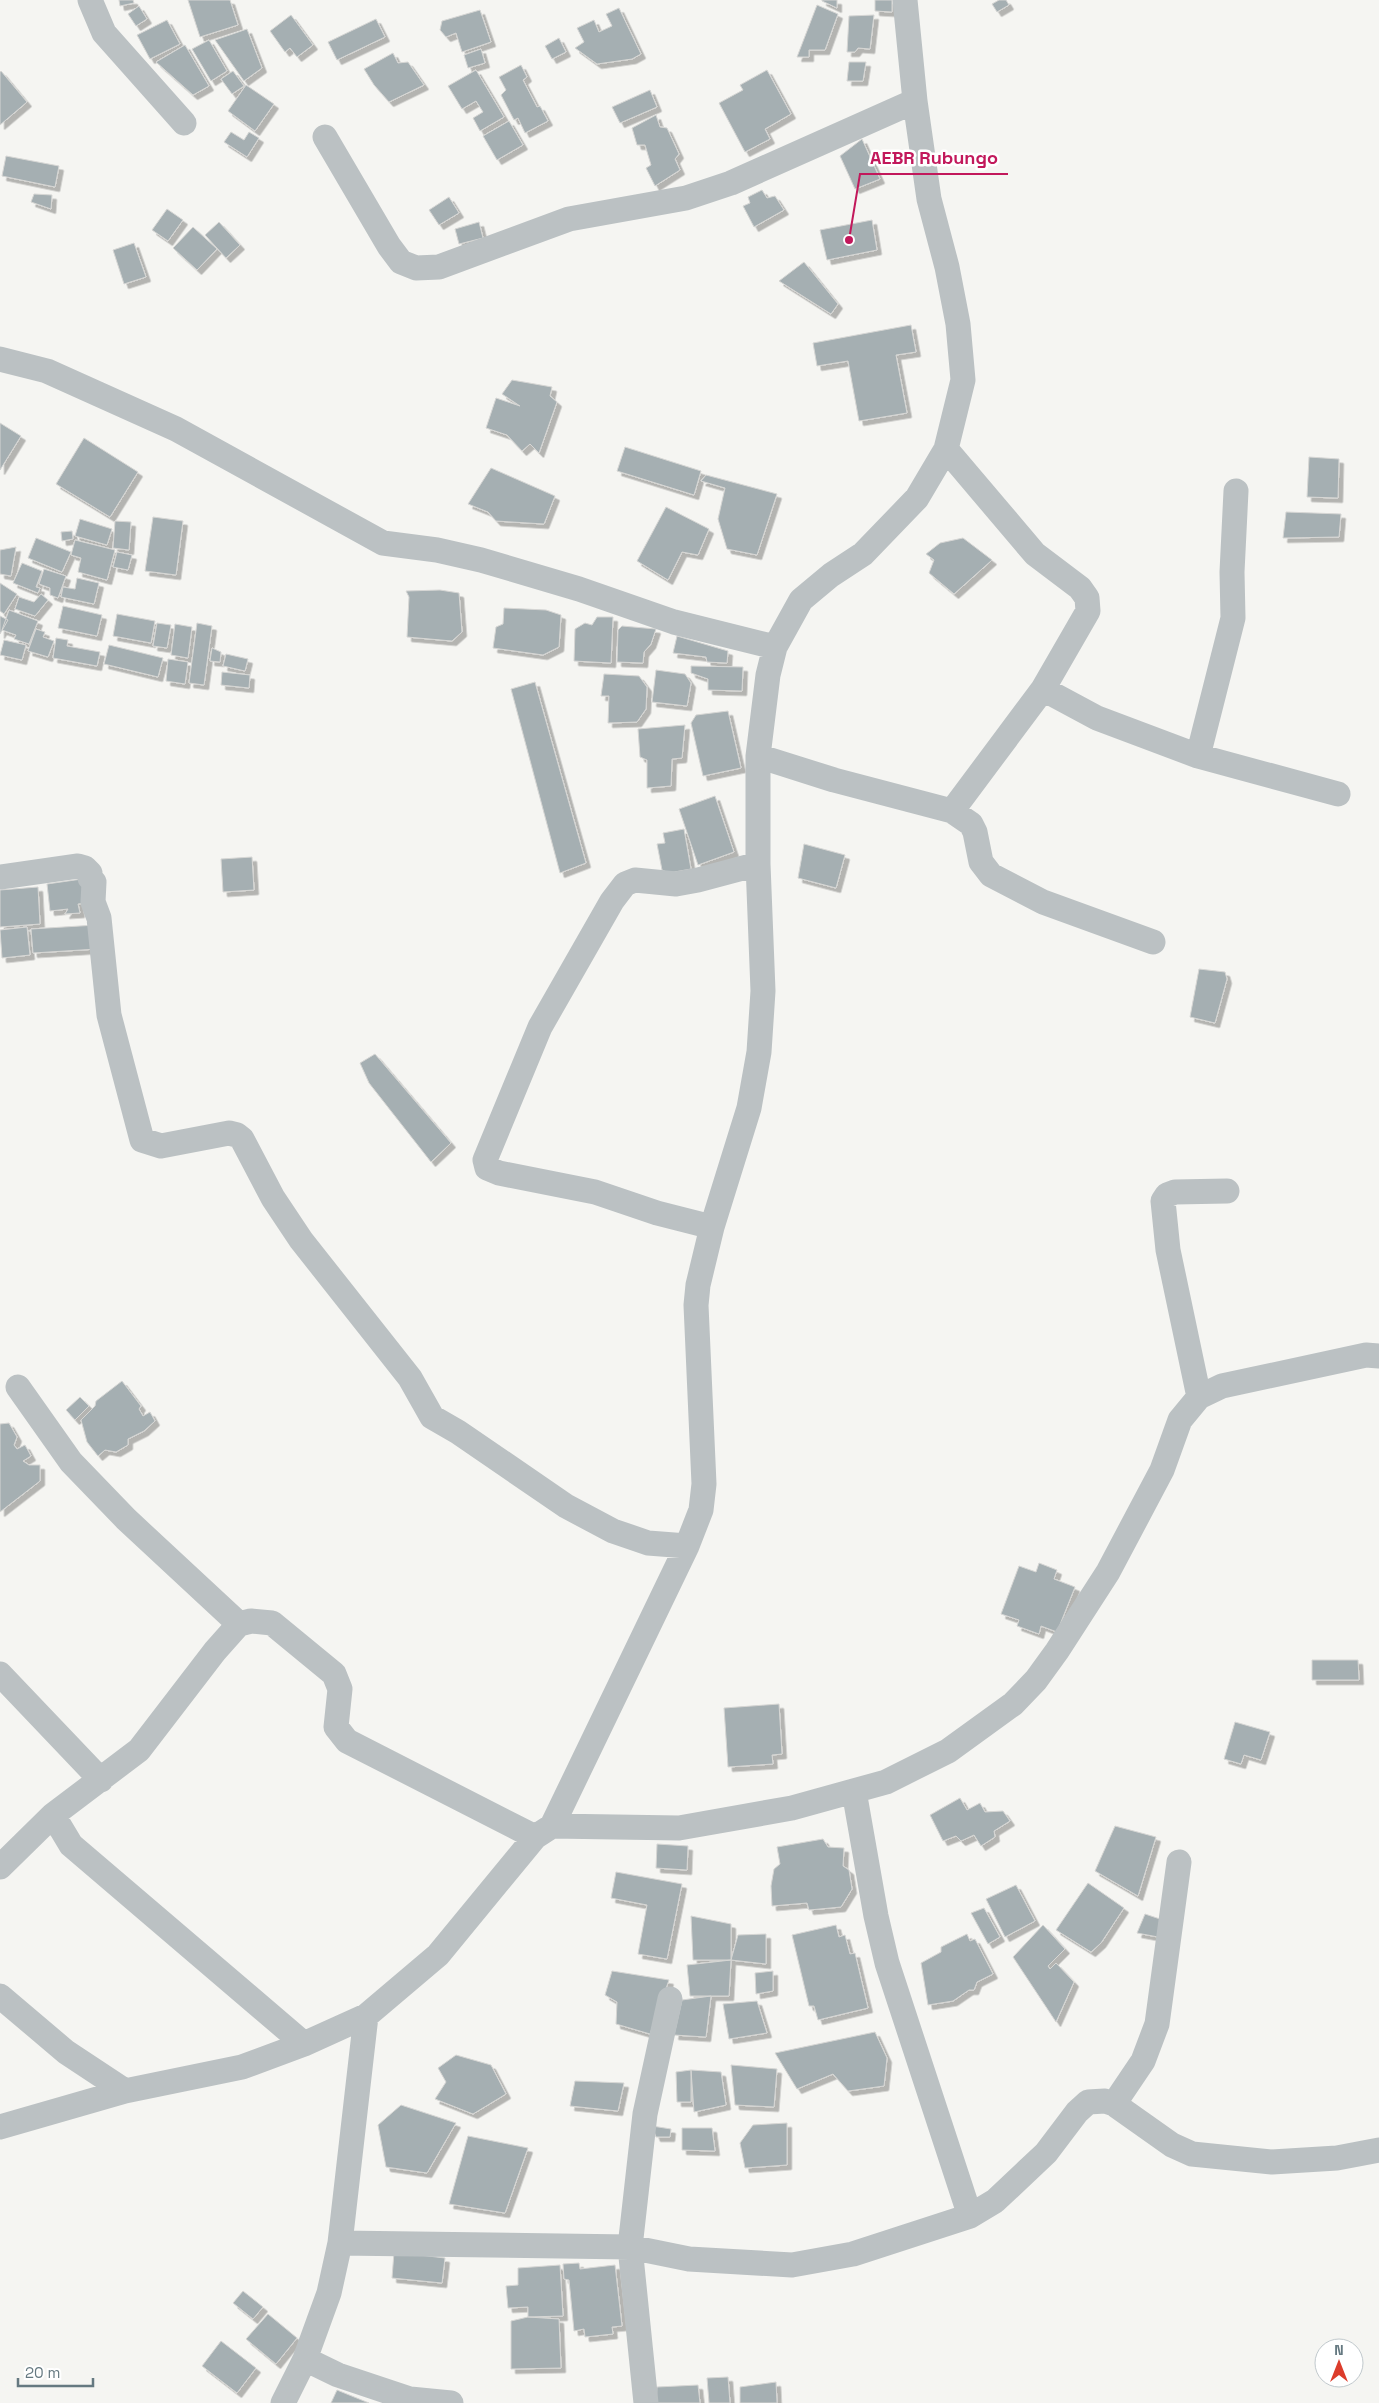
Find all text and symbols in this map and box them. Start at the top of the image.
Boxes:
callout: AEBR Rubungo [860,141,1008,174]
text: AEBR Rubungo [870,146,998,169]
north arrow [1314,2338,1364,2388]
text: N [1334,2341,1344,2359]
scale bar [18,2356,92,2388]
text: 20 m [25,2363,60,2382]

